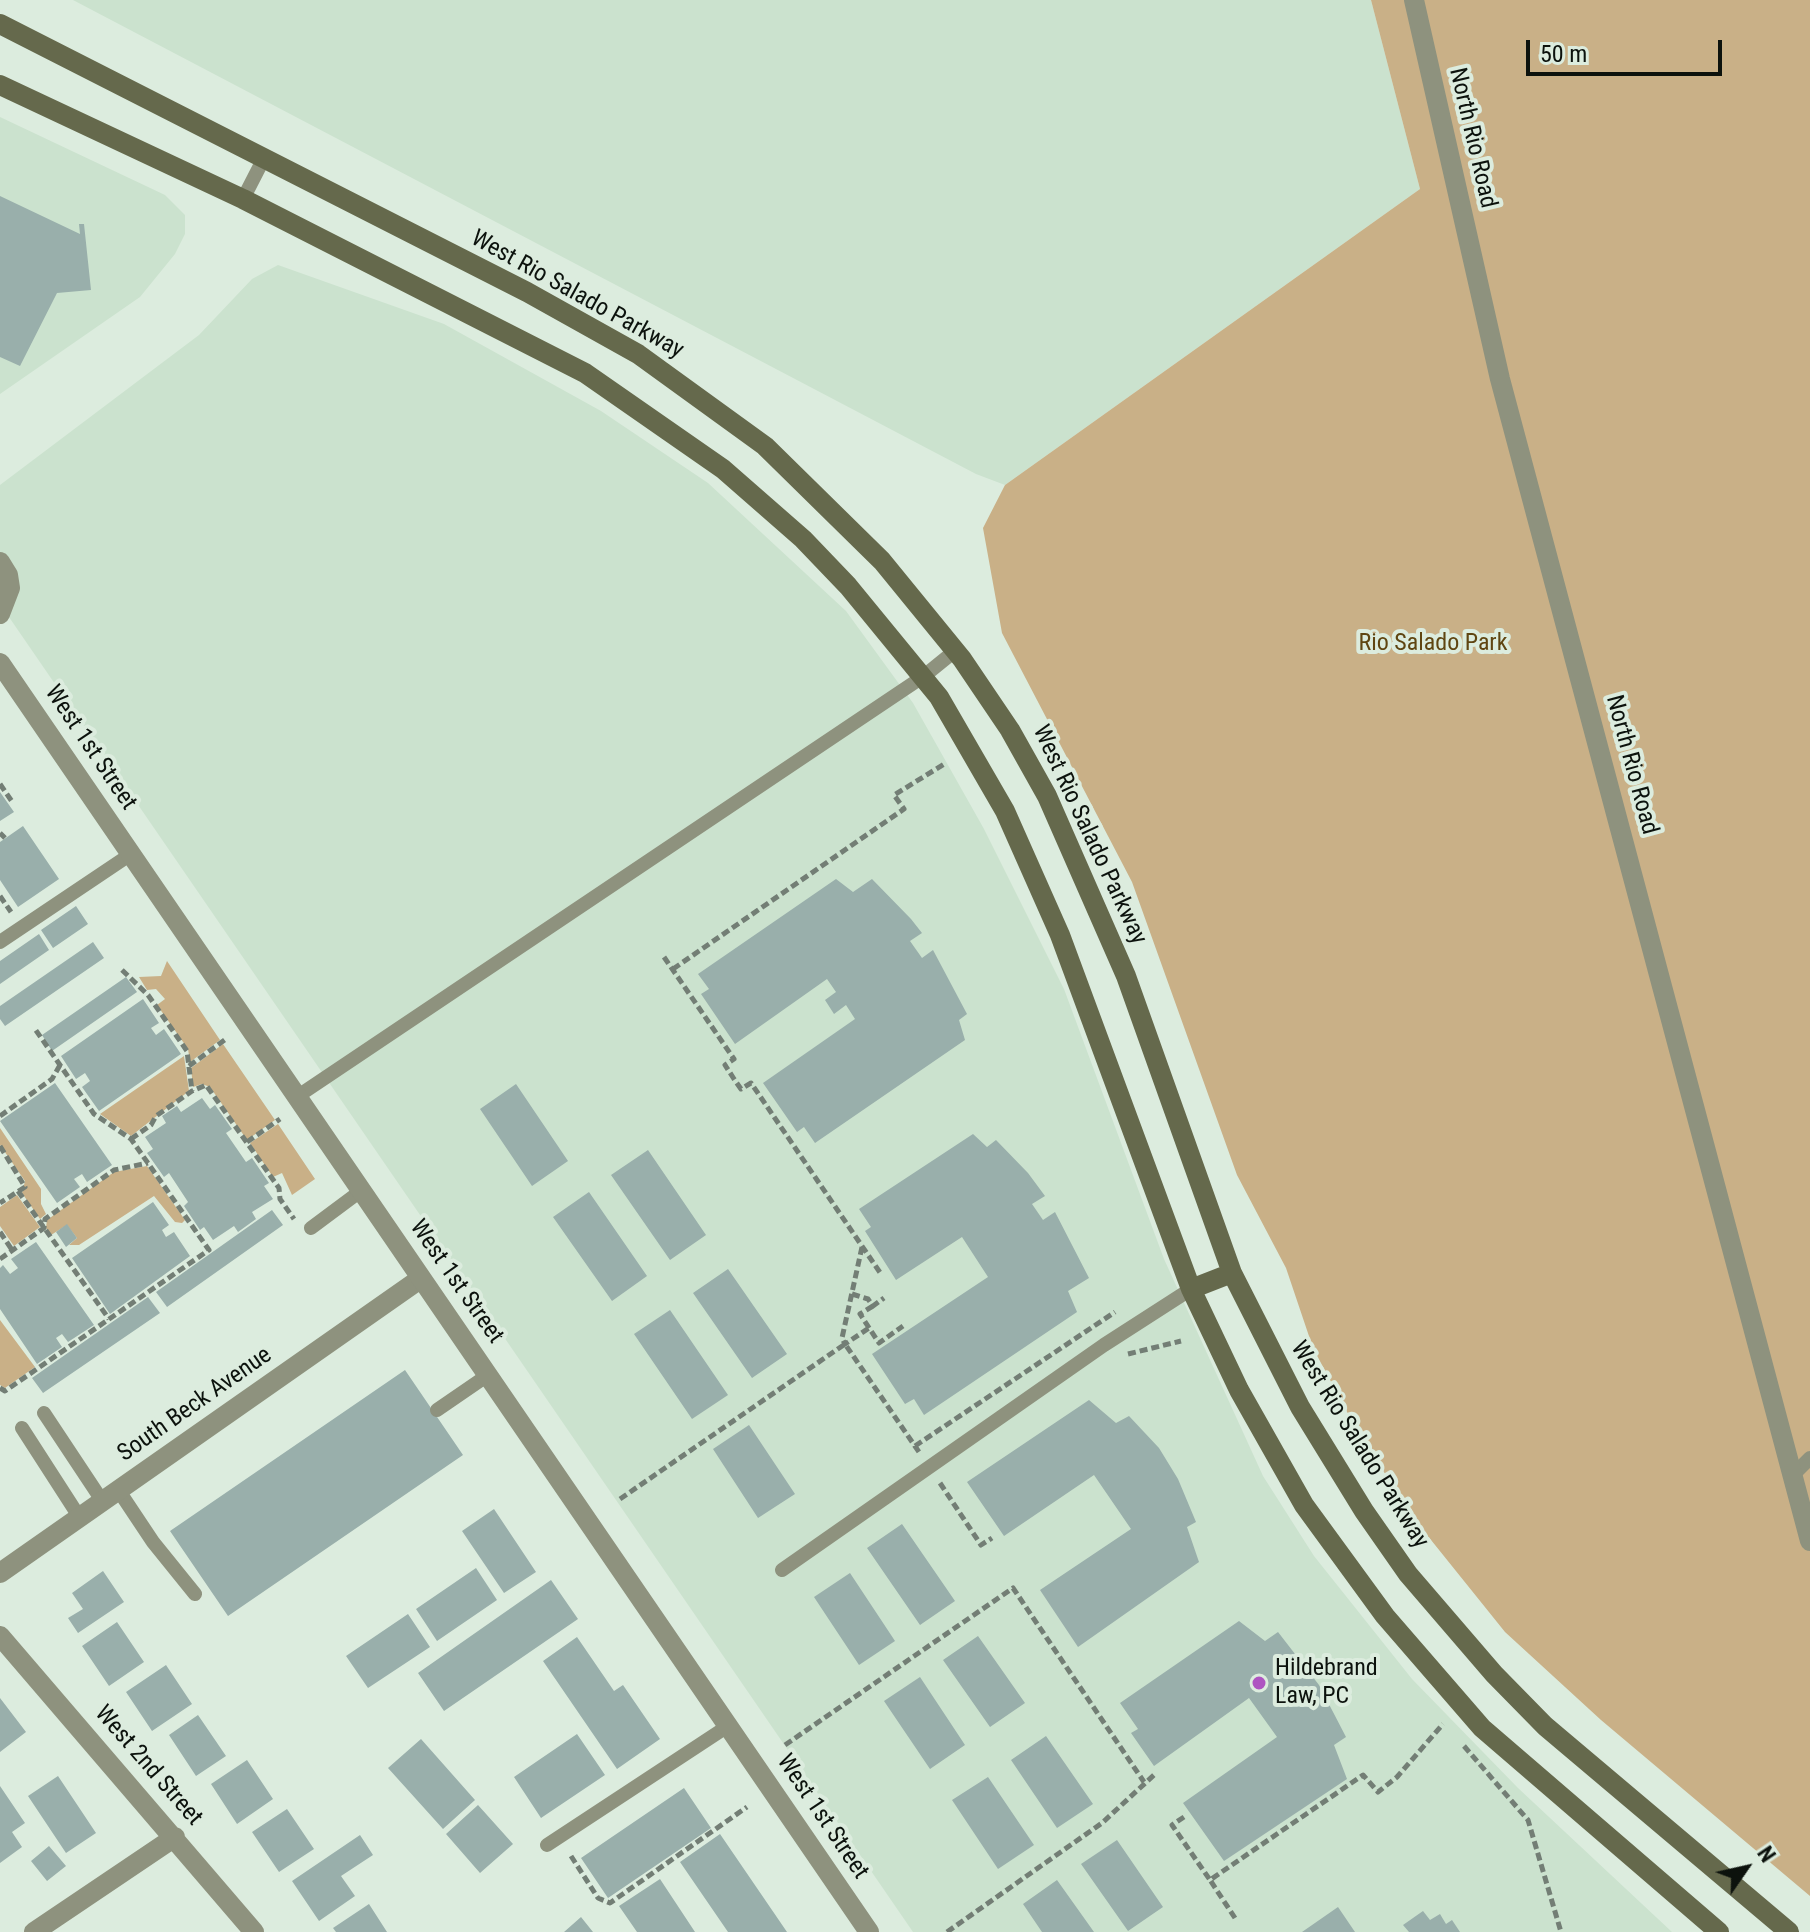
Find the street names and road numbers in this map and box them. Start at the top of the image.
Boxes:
street label: North Rio Road [1442,65,1502,211]
street label: West Rio Salado Parkway [466,225,688,365]
street label: West 1st Street [38,680,142,816]
street label: North Rio Road [1599,692,1663,838]
street label: West Rio Salado Parkway [1026,721,1152,949]
street label: West 1st Street [403,1215,509,1349]
street label: West Rio Salado Parkway [1284,1336,1434,1554]
street label: South Beck Avenue [113,1341,277,1469]
street label: West 2nd Street [88,1700,208,1832]
street label: West 1st Street [770,1749,874,1885]

